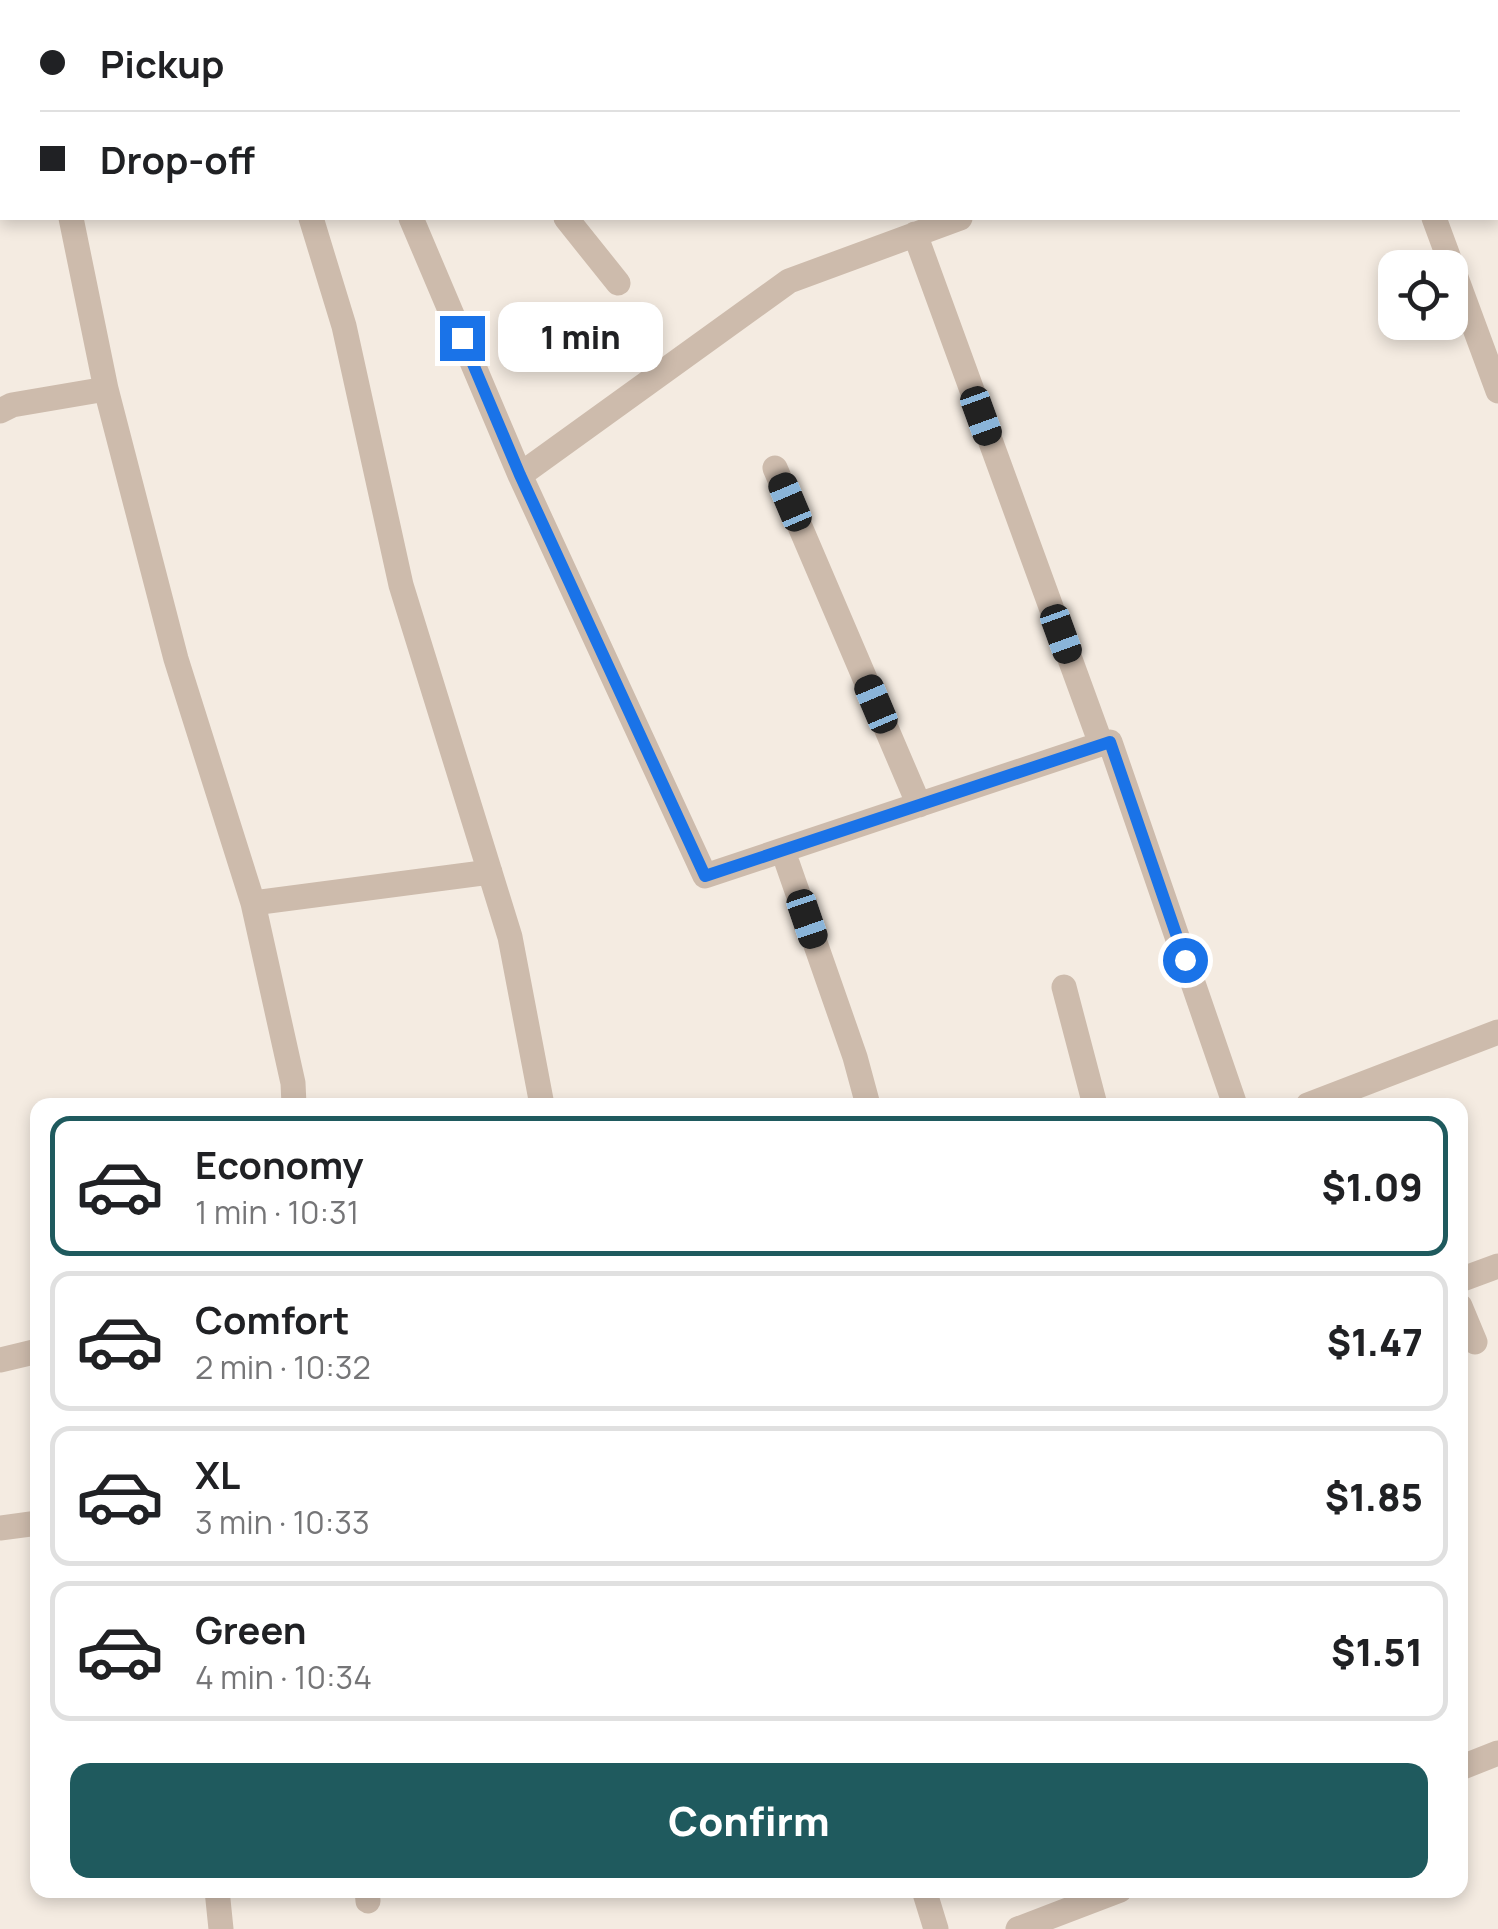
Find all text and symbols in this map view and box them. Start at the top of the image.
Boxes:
text: Pickup [100,37,224,89]
text: Drop-off [100,133,255,185]
map controls [1378,250,1468,340]
button: locate [1378,250,1468,340]
callout: 1 min [497,303,662,373]
text: 1 min [540,315,621,359]
route end [440,316,485,361]
car [957,383,1005,449]
car [764,469,816,535]
car [1037,601,1085,667]
car [850,671,902,737]
car [783,886,831,952]
route start [1163,938,1208,983]
text: Economy [195,1138,364,1190]
icon: car [75,1141,165,1231]
text: $1.09 [1322,1160,1423,1212]
text: 1 min · 10:31 [195,1190,359,1234]
text: Comfort [195,1293,349,1345]
icon: car [75,1296,165,1386]
text: $1.47 [1327,1315,1423,1367]
text: 2 min · 10:32 [195,1345,371,1389]
text: XL [195,1448,240,1500]
icon: car [75,1451,165,1541]
text: $1.85 [1325,1470,1423,1522]
text: 3 min · 10:33 [195,1500,370,1544]
text: Green [195,1603,307,1655]
icon: car [75,1606,165,1696]
text: $1.51 [1331,1625,1423,1677]
text: 4 min · 10:34 [195,1655,372,1699]
button: Confirm [70,1763,1428,1878]

